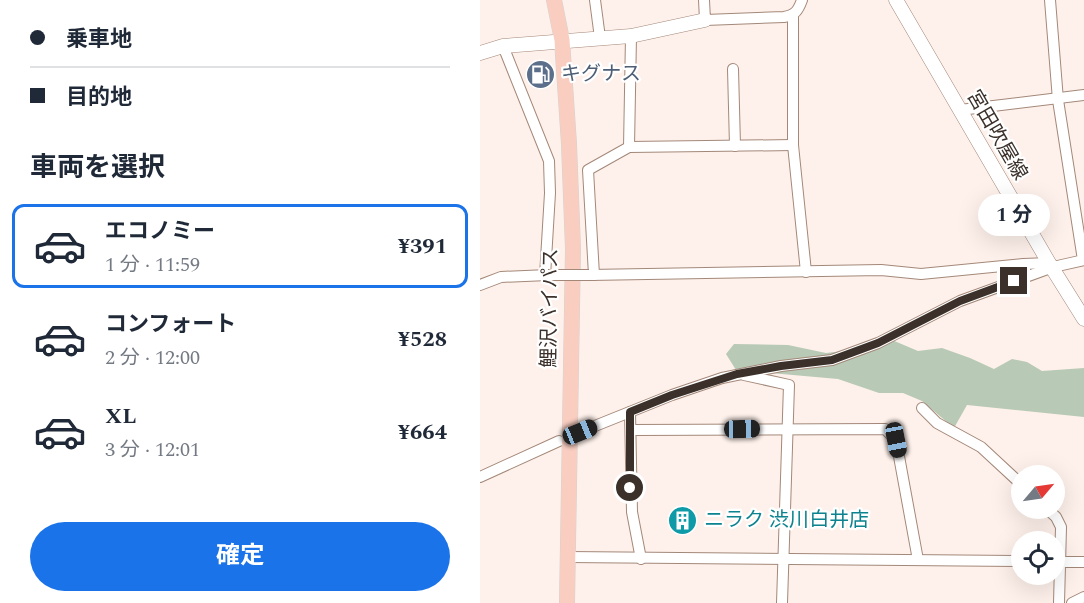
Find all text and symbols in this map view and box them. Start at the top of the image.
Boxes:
text: 乗車地 [66,23,132,56]
fuel station icon: キグナス [524,58,556,90]
place label: キグナス [561,59,641,89]
text: 目的地 [66,81,132,114]
street label: 宮田吹屋線 [959,84,1035,186]
text: 車両を選択 [30,147,165,189]
callout: 1 分 [978,194,1050,236]
text: 1 分 [996,200,1032,230]
text: エコノミー [105,215,215,248]
icon: car [33,219,87,273]
text: ¥391 [398,230,447,263]
street label: 鯉沢バイパス [534,248,566,368]
text: 1 分 · 11:59 [105,250,200,280]
route end [1000,267,1027,294]
text: コンフォート [105,308,236,341]
icon: car [33,312,87,366]
text: ¥528 [398,323,447,356]
text: 2 分 · 12:00 [105,343,200,373]
text: XL [105,400,136,433]
icon: car [33,405,87,459]
text: ¥664 [398,416,447,449]
car [560,417,600,447]
car [724,420,760,438]
car [884,421,908,459]
text: 3 分 · 12:01 [105,435,200,465]
north arrow [1011,465,1065,519]
map controls [1011,465,1065,585]
route start [616,474,643,501]
building icon: ニラク 渋川白井店 [667,504,699,536]
place label: ニラク 渋川白井店 [704,505,869,535]
button: 確定 [30,522,450,591]
button: locate [1011,531,1065,585]

